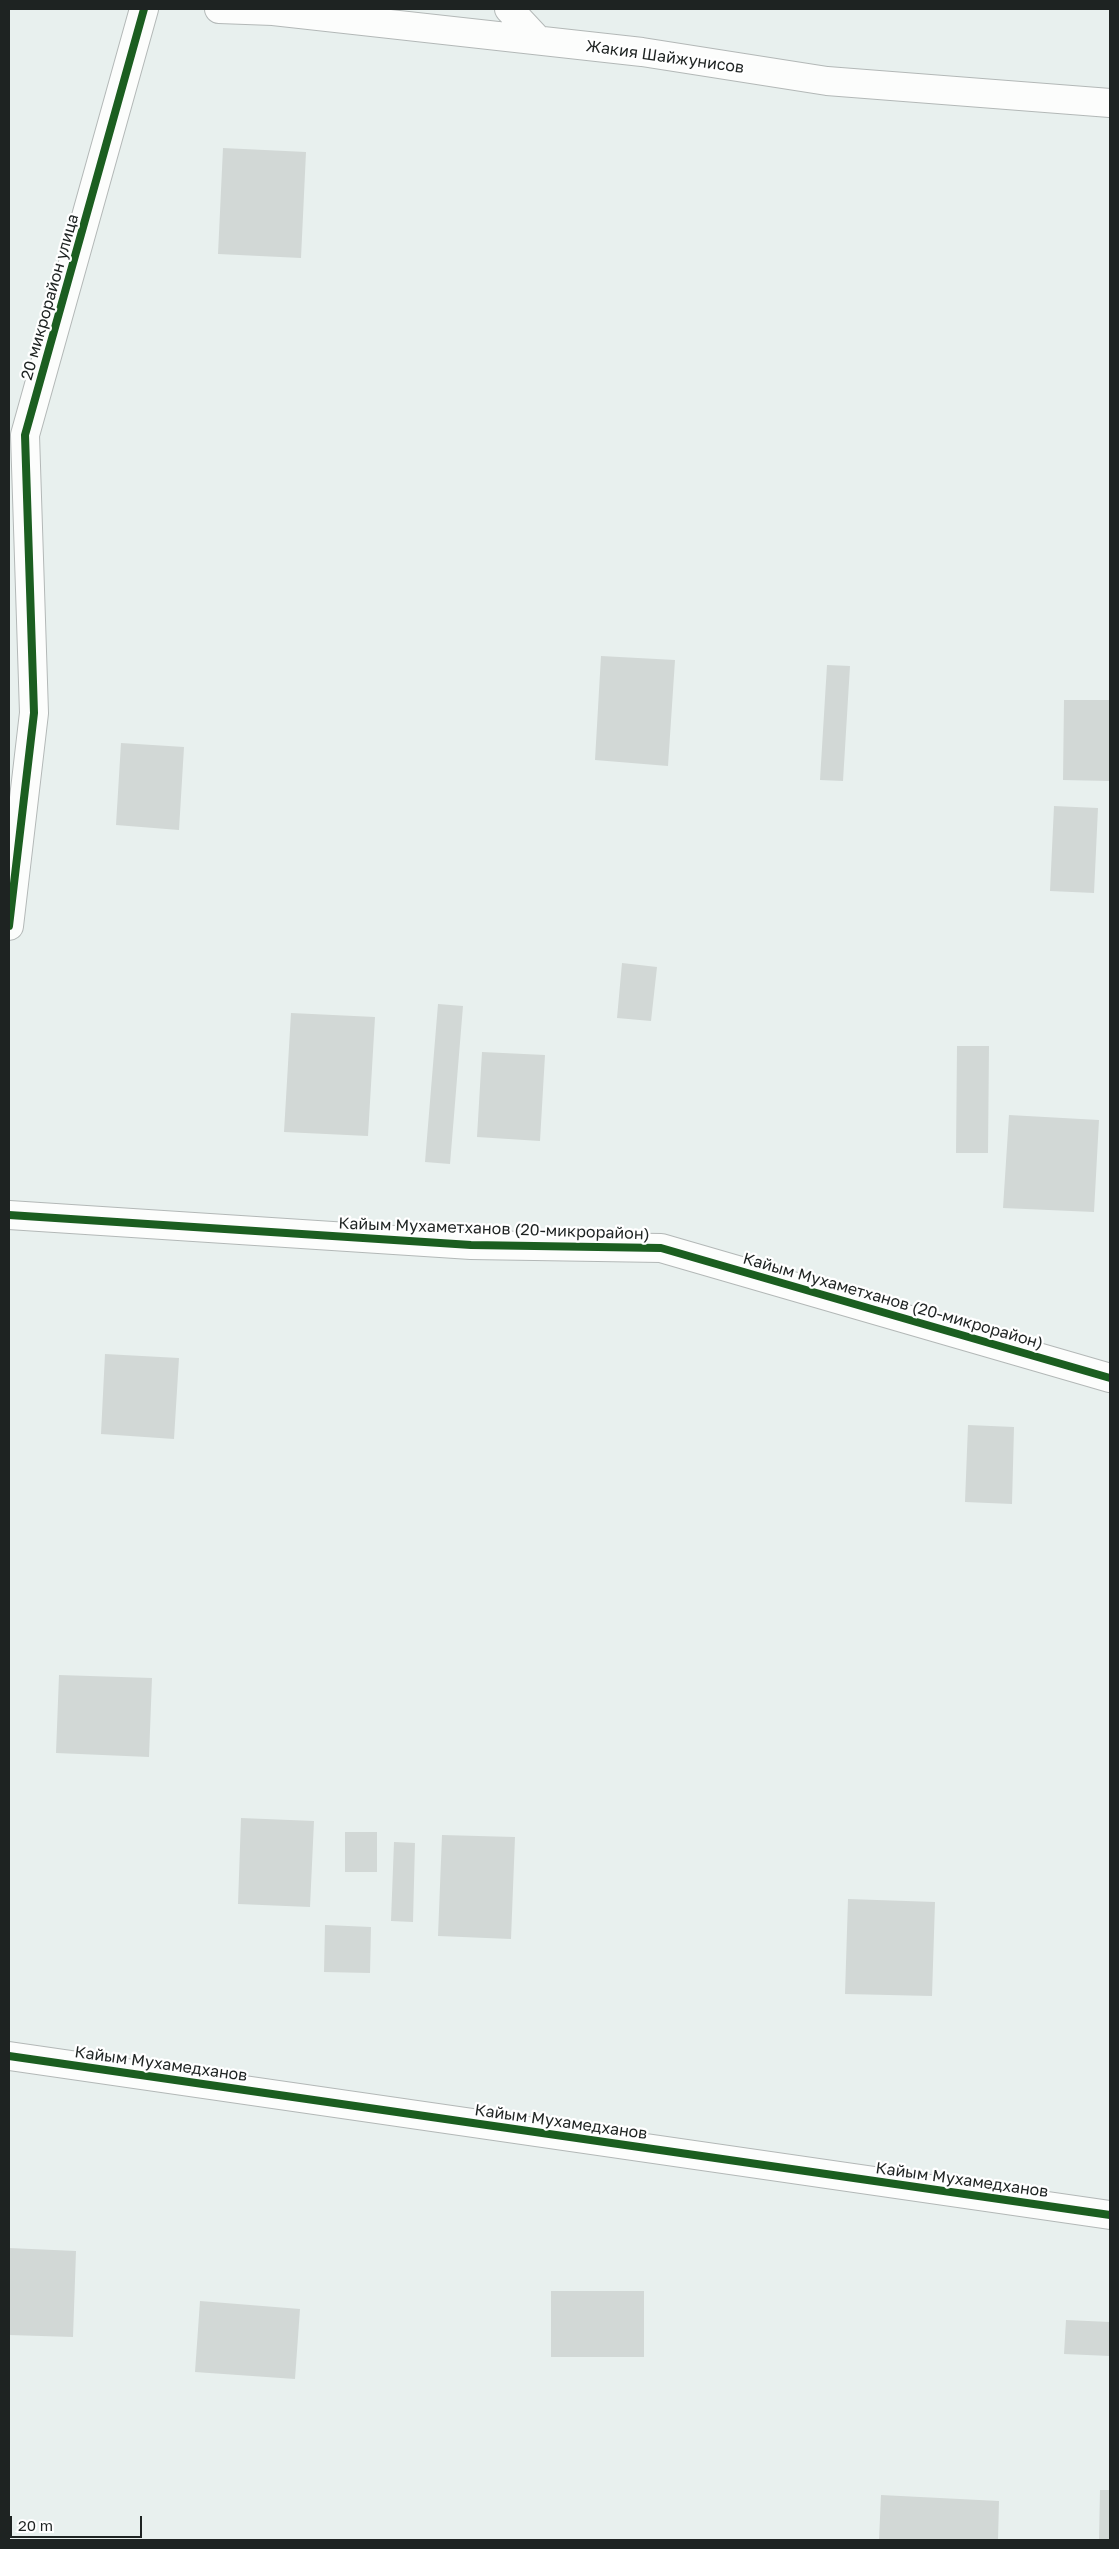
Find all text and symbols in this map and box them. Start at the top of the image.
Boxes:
street label: Жакия Шайжунисов [585,36,745,78]
street label: 20 микрорайон улица [17,212,83,382]
street label: Кайым Мухаметханов (20-микрорайон) [338,1214,650,1244]
street label: Кайым Мухаметханов (20-микрорайон) [741,1249,1045,1353]
street label: Кайым Мухамедханов [73,2042,249,2086]
street label: Кайым Мухамедханов [473,2100,649,2144]
street label: Кайым Мухамедханов [874,2158,1050,2202]
scale bar [12,2506,145,2538]
text: 20 m [18,2516,53,2534]

